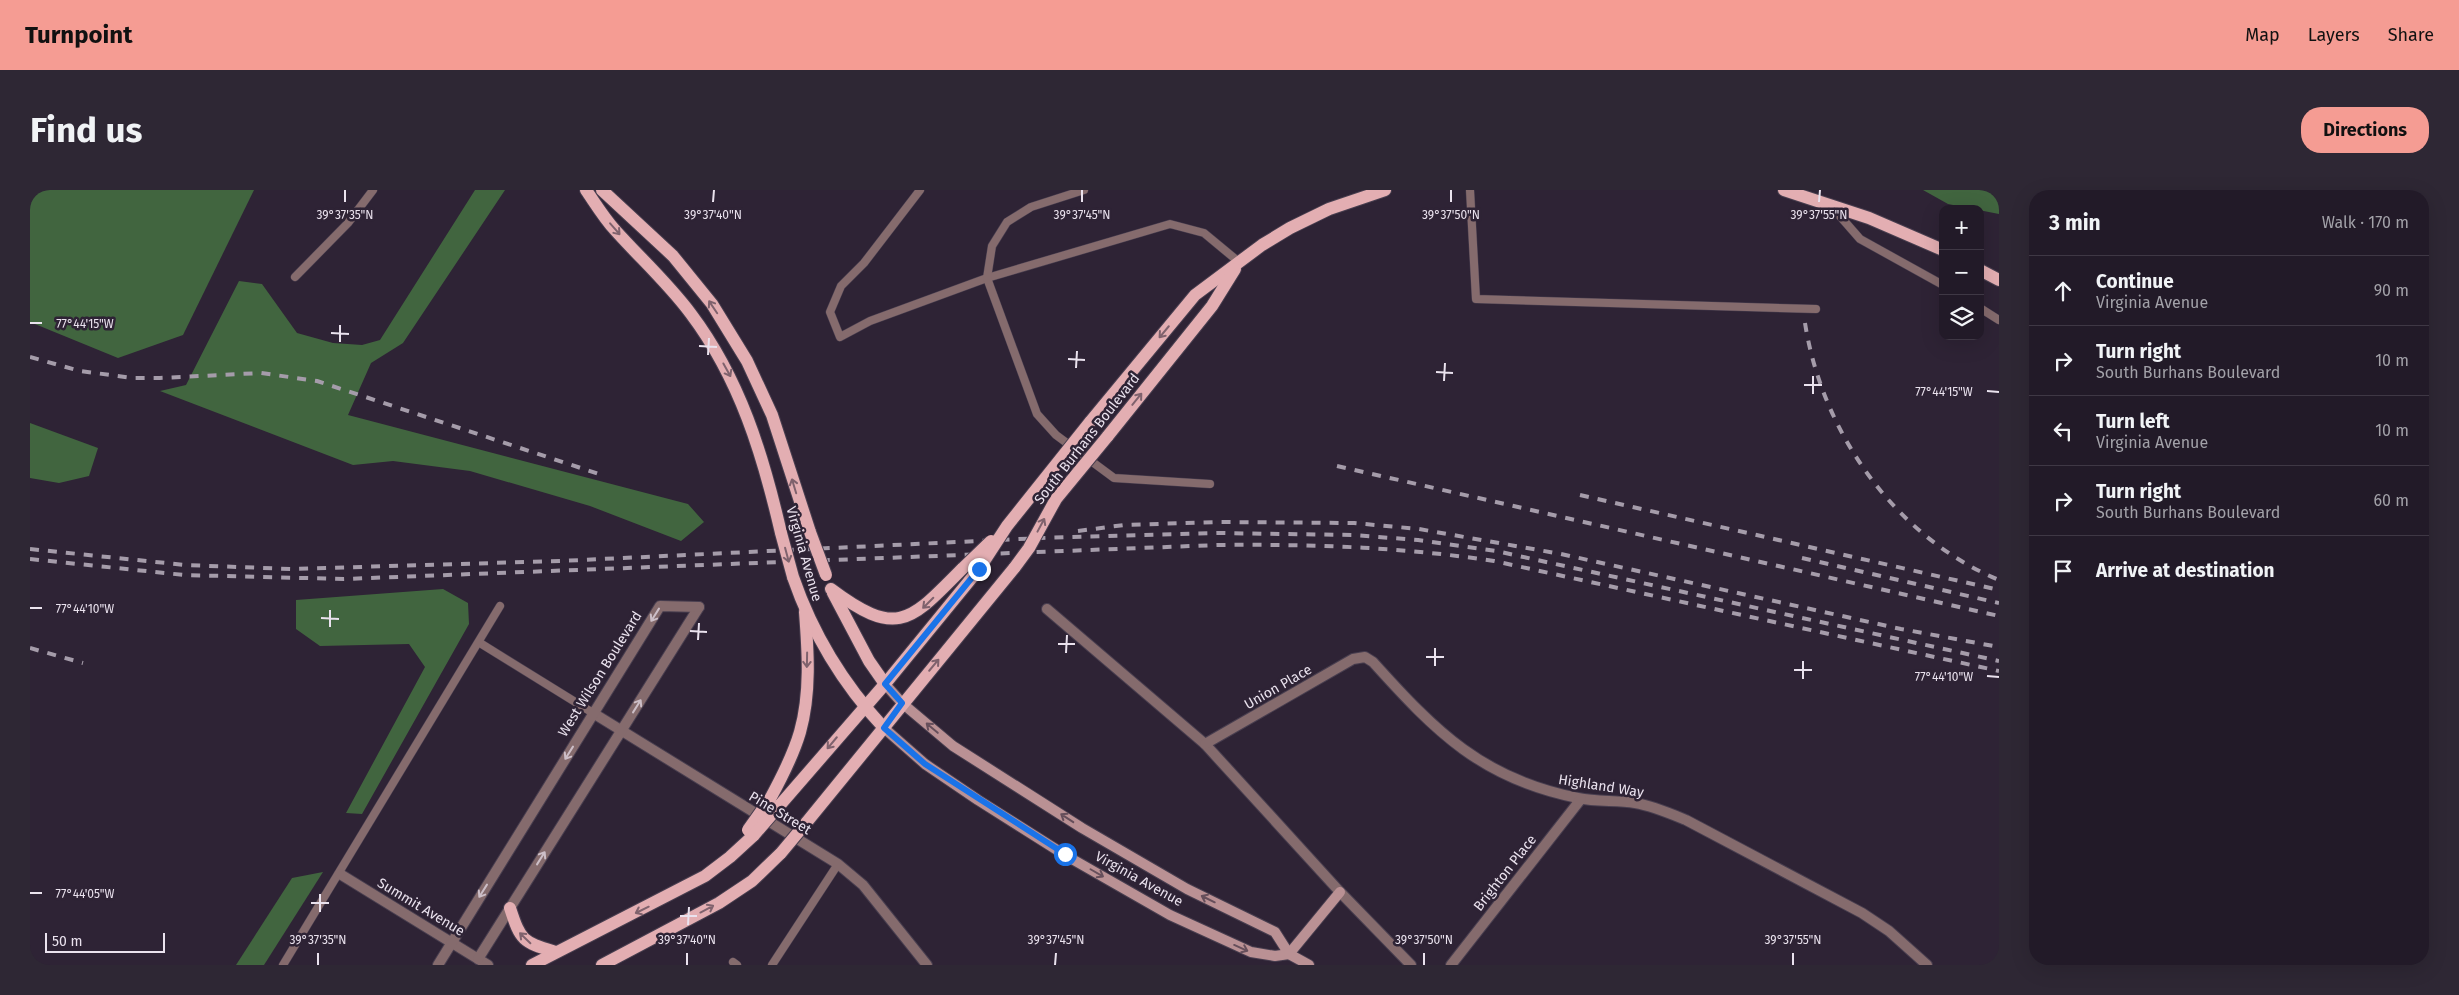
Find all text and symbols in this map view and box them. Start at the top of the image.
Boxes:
text: Turnpoint [25,21,132,49]
text: Map [2245,24,2280,46]
text: Layers [2308,24,2360,46]
text: Share [2388,24,2434,46]
button: Directions [2301,107,2429,153]
text: Find us [30,109,142,151]
map controls [1939,205,1984,340]
button: + [1939,205,1984,250]
text: 39°37'35"N [316,208,374,222]
text: 39°37'40"N [684,208,742,222]
text: 39°37'45"N [1054,208,1110,222]
text: 39°37'50"N [1422,208,1480,222]
text: 39°37'55"N [1790,208,1848,222]
text: 3 min [2049,210,2101,236]
text: Walk · 170 m [2322,213,2409,232]
one-way arrow [609,222,620,235]
button: − [1939,250,1984,295]
text: Continue [2096,270,2174,293]
icon: ahead [2049,277,2077,305]
text: 90 m [2374,281,2409,300]
text: Virginia Avenue [2096,293,2208,312]
button: layers [1939,295,1984,340]
one-way arrow [708,300,719,314]
text: 77°44'15"W [56,317,114,331]
one-way arrow [1159,325,1170,338]
text: Turn right [2096,340,2181,363]
icon: right [2049,347,2077,375]
text: 10 m [2375,351,2409,370]
one-way arrow [722,362,732,376]
text: South Burhans Boulevard [2096,363,2280,382]
street label: South Burhans Boulevard [1031,370,1143,508]
text: 77°44'15"W [1915,385,1973,399]
one-way arrow [1132,393,1143,406]
text: Turn left [2096,410,2170,433]
icon: left [2049,417,2077,445]
text: 10 m [2375,421,2409,440]
text: Virginia Avenue [2096,433,2208,452]
one-way arrow [789,479,798,494]
text: Turn right [2096,480,2181,503]
icon: right [2049,487,2077,515]
text: 60 m [2374,491,2409,510]
text: South Burhans Boulevard [2096,503,2280,522]
street label: Virginia Avenue [782,505,826,603]
one-way arrow [1037,518,1046,533]
one-way arrow [782,546,792,562]
icon: arrive [2049,557,2077,585]
route end [968,558,991,581]
text: Arrive at destination [2096,559,2275,582]
one-way arrow [923,596,935,608]
text: 77°44'10"W [56,602,114,616]
one-way arrow [649,607,659,621]
street label: West Wilson Boulevard [554,608,646,740]
one-way arrow [803,652,812,668]
one-way arrow [928,659,939,672]
street label: Union Place [1241,661,1315,713]
text: 77°44'10"W [1915,670,1973,684]
one-way arrow [632,699,642,713]
one-way arrow [926,722,939,733]
one-way arrow [827,737,838,750]
one-way arrow [563,745,573,759]
street label: Highland Way [1557,771,1645,801]
street label: Pine Street [746,788,815,839]
one-way arrow [1060,813,1074,823]
street label: Brighton Place [1470,832,1540,914]
route start [1054,843,1077,866]
street label: Virginia Avenue [1092,848,1186,910]
one-way arrow [537,852,547,866]
one-way arrow [1090,869,1104,879]
street label: Summit Avenue [374,874,468,940]
one-way arrow [478,883,488,897]
text: 77°44'05"W [56,887,114,901]
one-way arrow [1201,894,1216,903]
one-way arrow [699,904,714,914]
one-way arrow [634,905,649,915]
scale bar [45,930,165,953]
one-way arrow [519,932,531,944]
text: 50 m [52,933,83,950]
text: 39°37'35"N [289,933,347,947]
text: 39°37'40"N [658,933,716,947]
text: 39°37'45"N [1028,933,1084,947]
text: 39°37'50"N [1395,933,1453,947]
text: 39°37'55"N [1764,933,1822,947]
one-way arrow [1233,944,1248,954]

